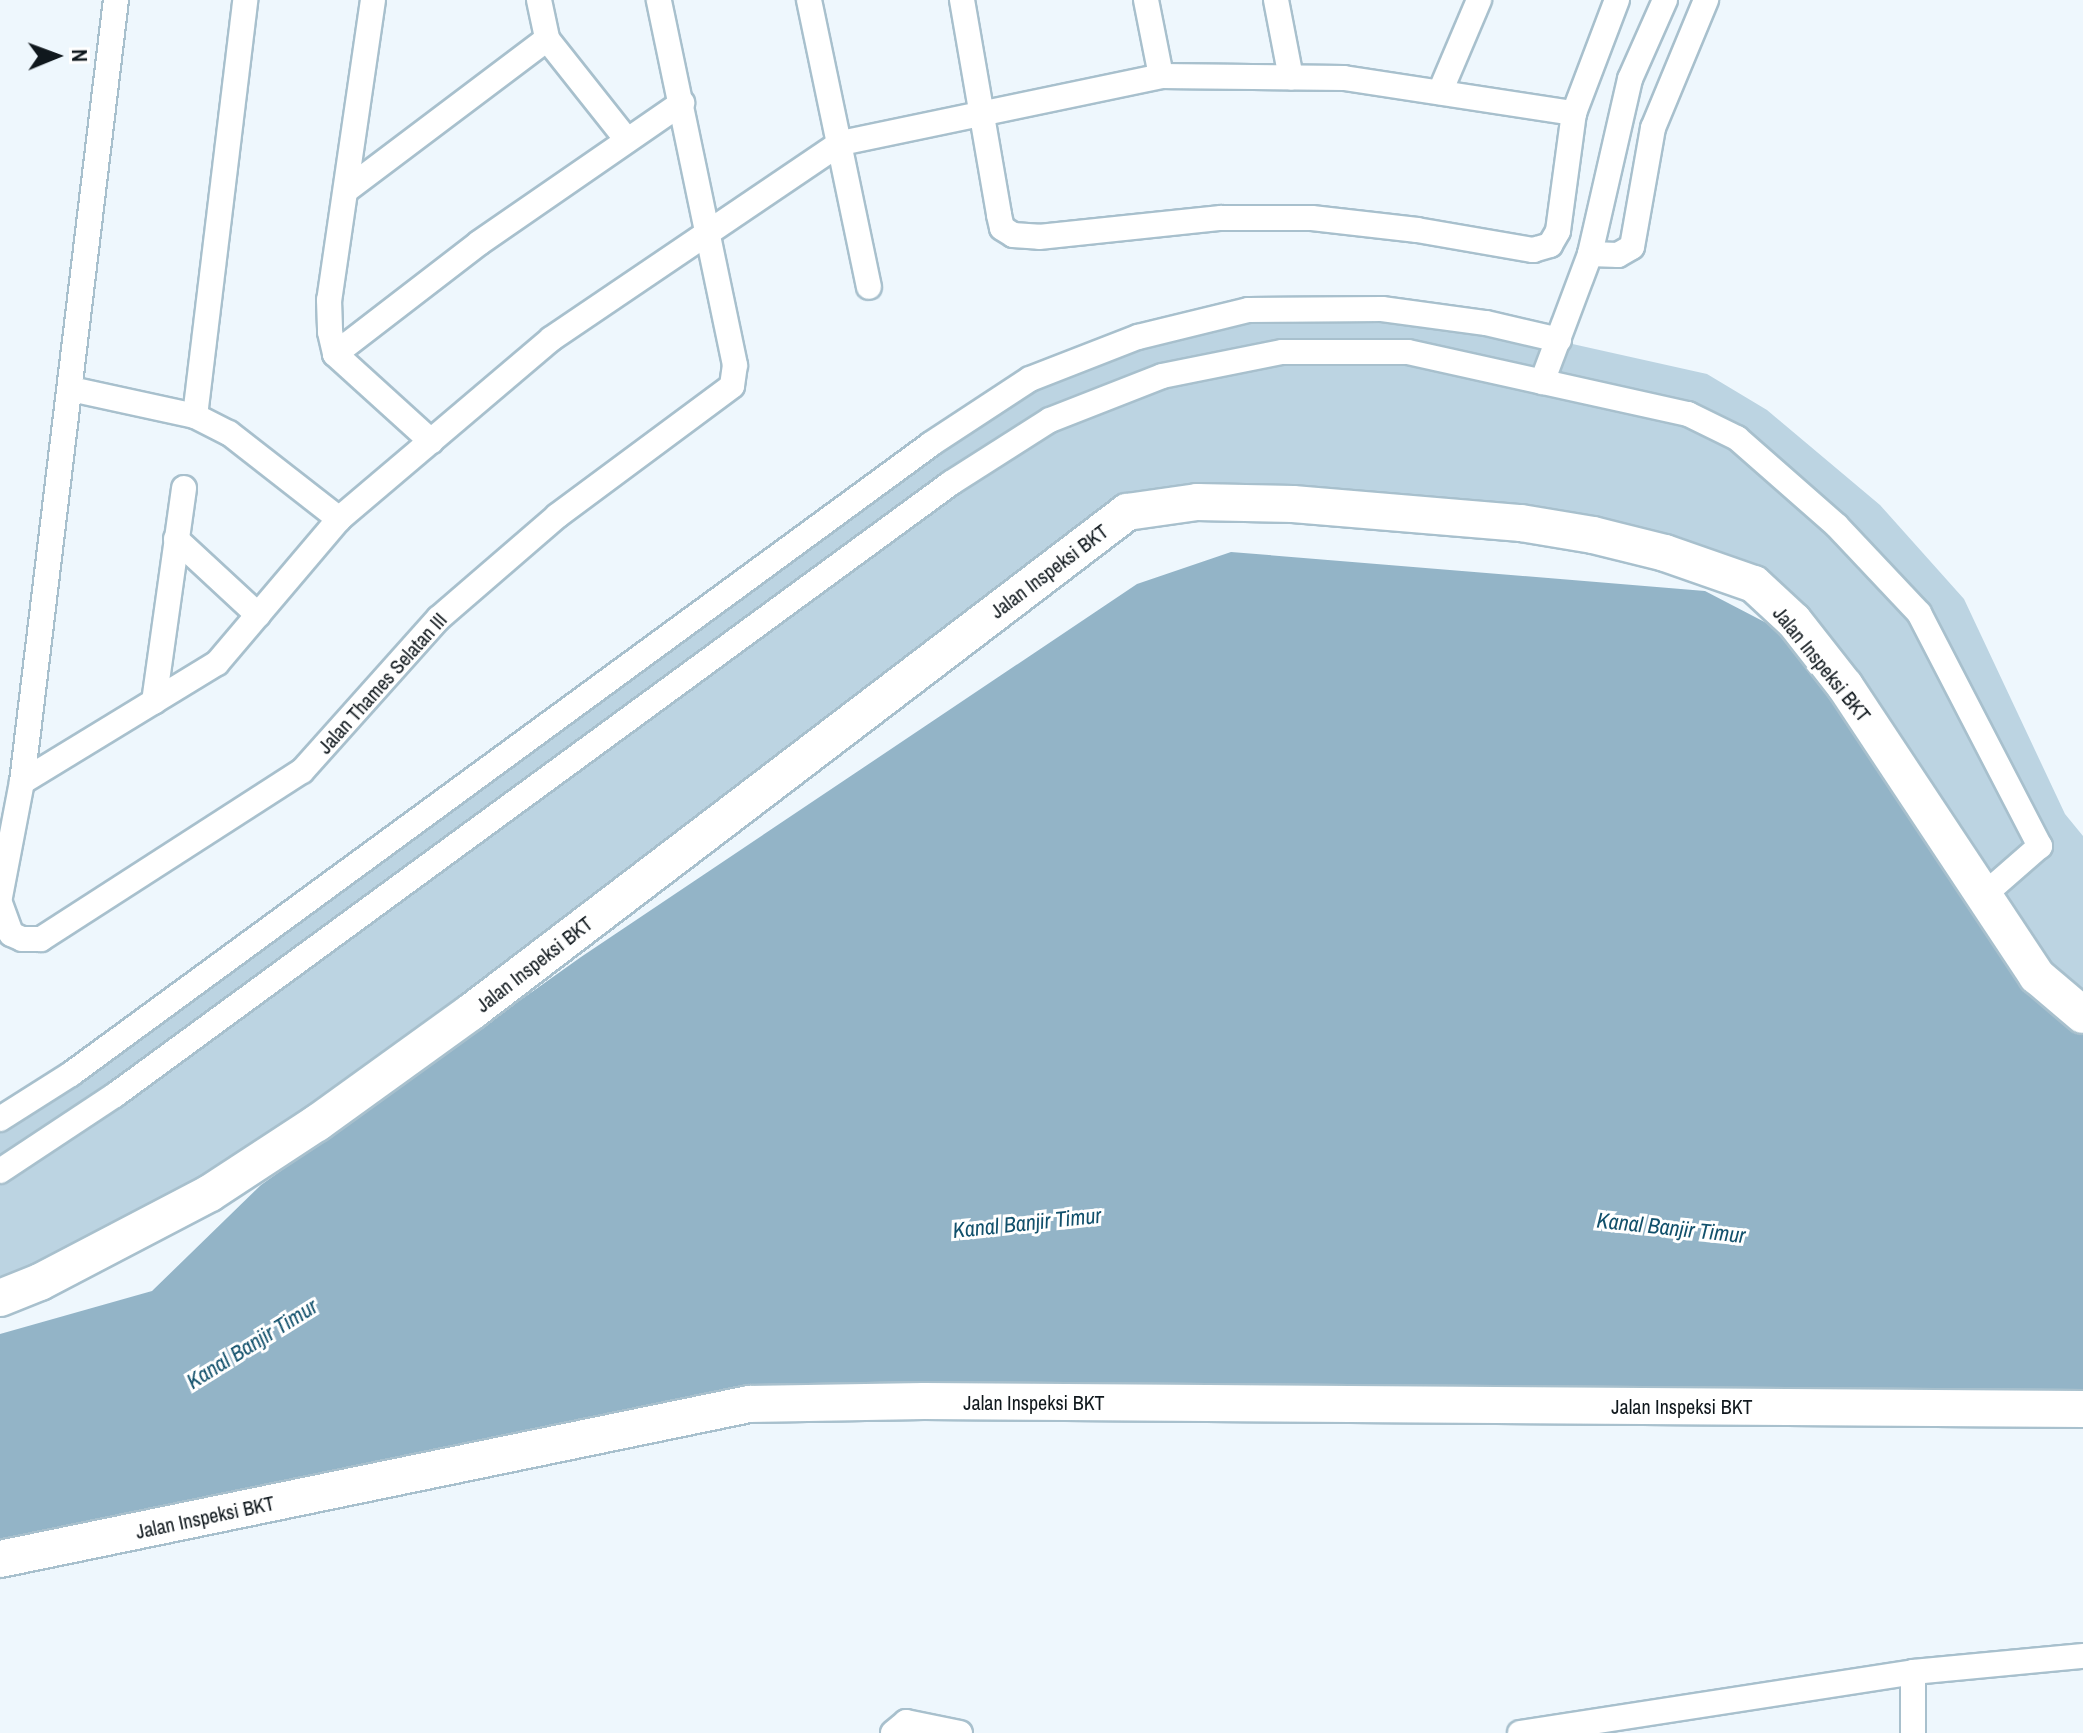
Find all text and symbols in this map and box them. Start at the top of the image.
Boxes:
north arrow [16,16,96,96]
text: N [65,49,95,62]
street label: Jalan Inspeksi BKT [985,519,1113,623]
street label: Jalan Inspeksi BKT [1768,602,1876,726]
street label: Jalan Thames Selatan III [312,608,452,758]
street label: Jalan Inspeksi BKT [471,911,597,1017]
water label: Kanal Banjir Timur [951,1202,1103,1244]
water label: Kanal Banjir Timur [1595,1207,1747,1249]
water label: Kanal Banjir Timur [182,1293,322,1395]
street label: Jalan Inspeksi BKT [963,1390,1105,1414]
street label: Jalan Inspeksi BKT [1611,1394,1753,1418]
street label: Jalan Inspeksi BKT [133,1491,277,1543]

